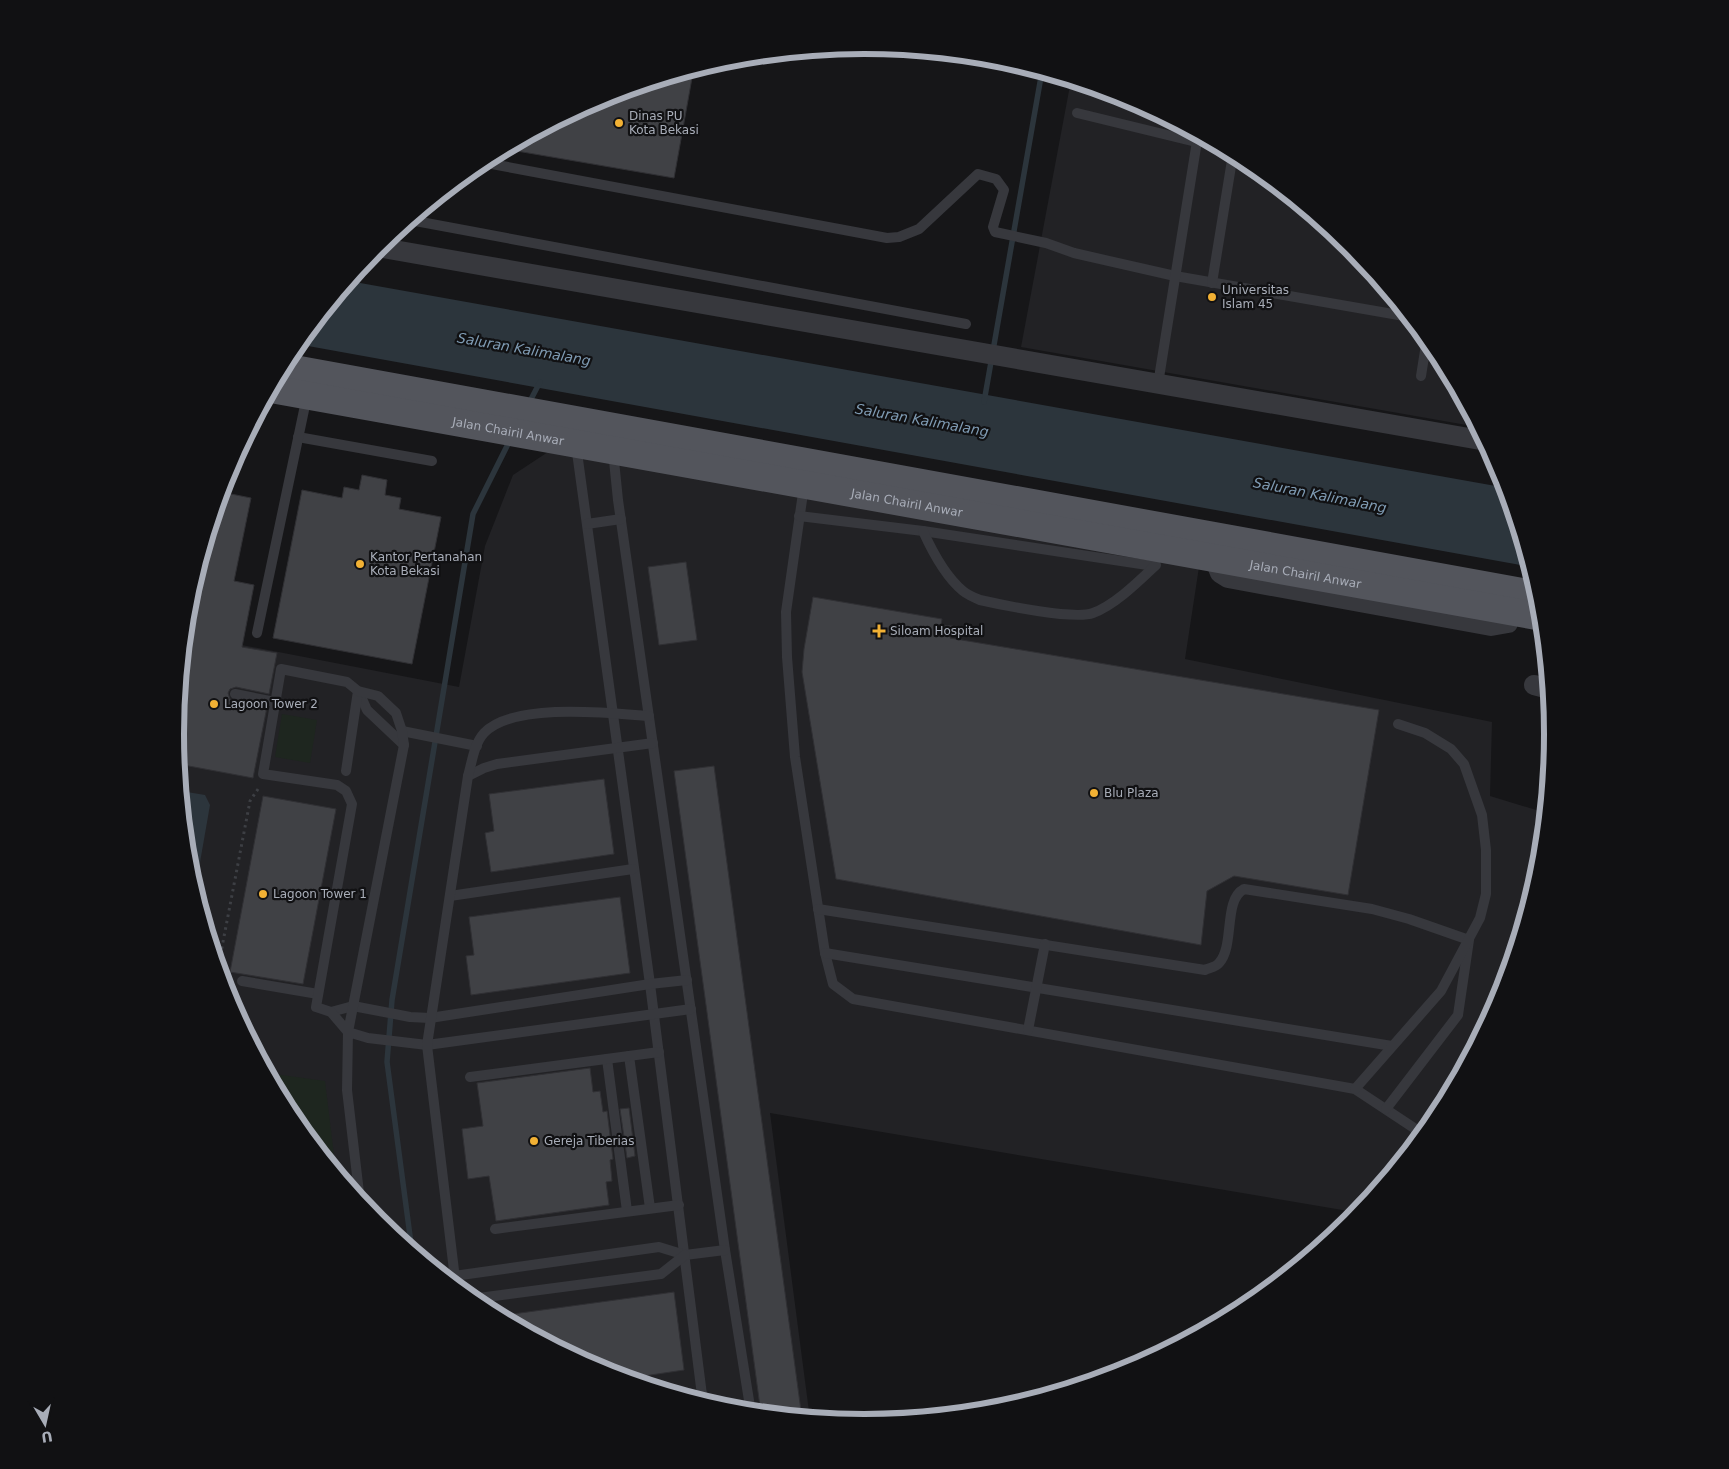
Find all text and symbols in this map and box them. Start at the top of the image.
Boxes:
place label: Dinas PU Kota Bekasi [629,109,699,137]
marker: Dinas PU Kota Bekasi [613,117,625,129]
place label: Universitas Islam 45 [1222,283,1289,311]
marker: Universitas Islam 45 [1206,291,1218,303]
water label: Saluran Kalimalang [456,329,592,369]
water label: Saluran Kalimalang [854,400,990,440]
street label: Jalan Chairil Anwar [450,414,565,448]
water label: Saluran Kalimalang [1252,474,1388,516]
street label: Jalan Chairil Anwar [849,486,964,520]
place label: Kantor Pertanahan Kota Bekasi [370,550,482,578]
marker: Kantor Pertanahan Kota Bekasi [354,558,366,570]
street label: Jalan Chairil Anwar [1248,558,1362,591]
marker: Siloam Hospital [872,624,886,638]
place label: Siloam Hospital [890,624,983,638]
place label: Lagoon Tower 2 [224,697,318,711]
marker: Lagoon Tower 2 [208,698,220,710]
place label: Blu Plaza [1104,786,1159,800]
marker: Blu Plaza [1088,787,1100,799]
place label: Lagoon Tower 1 [273,887,367,901]
marker: Lagoon Tower 1 [257,888,269,900]
place label: Gereja Tiberias [544,1134,634,1148]
marker: Gereja Tiberias [528,1135,540,1147]
north arrow [20,1399,70,1449]
text: U [40,1428,54,1446]

